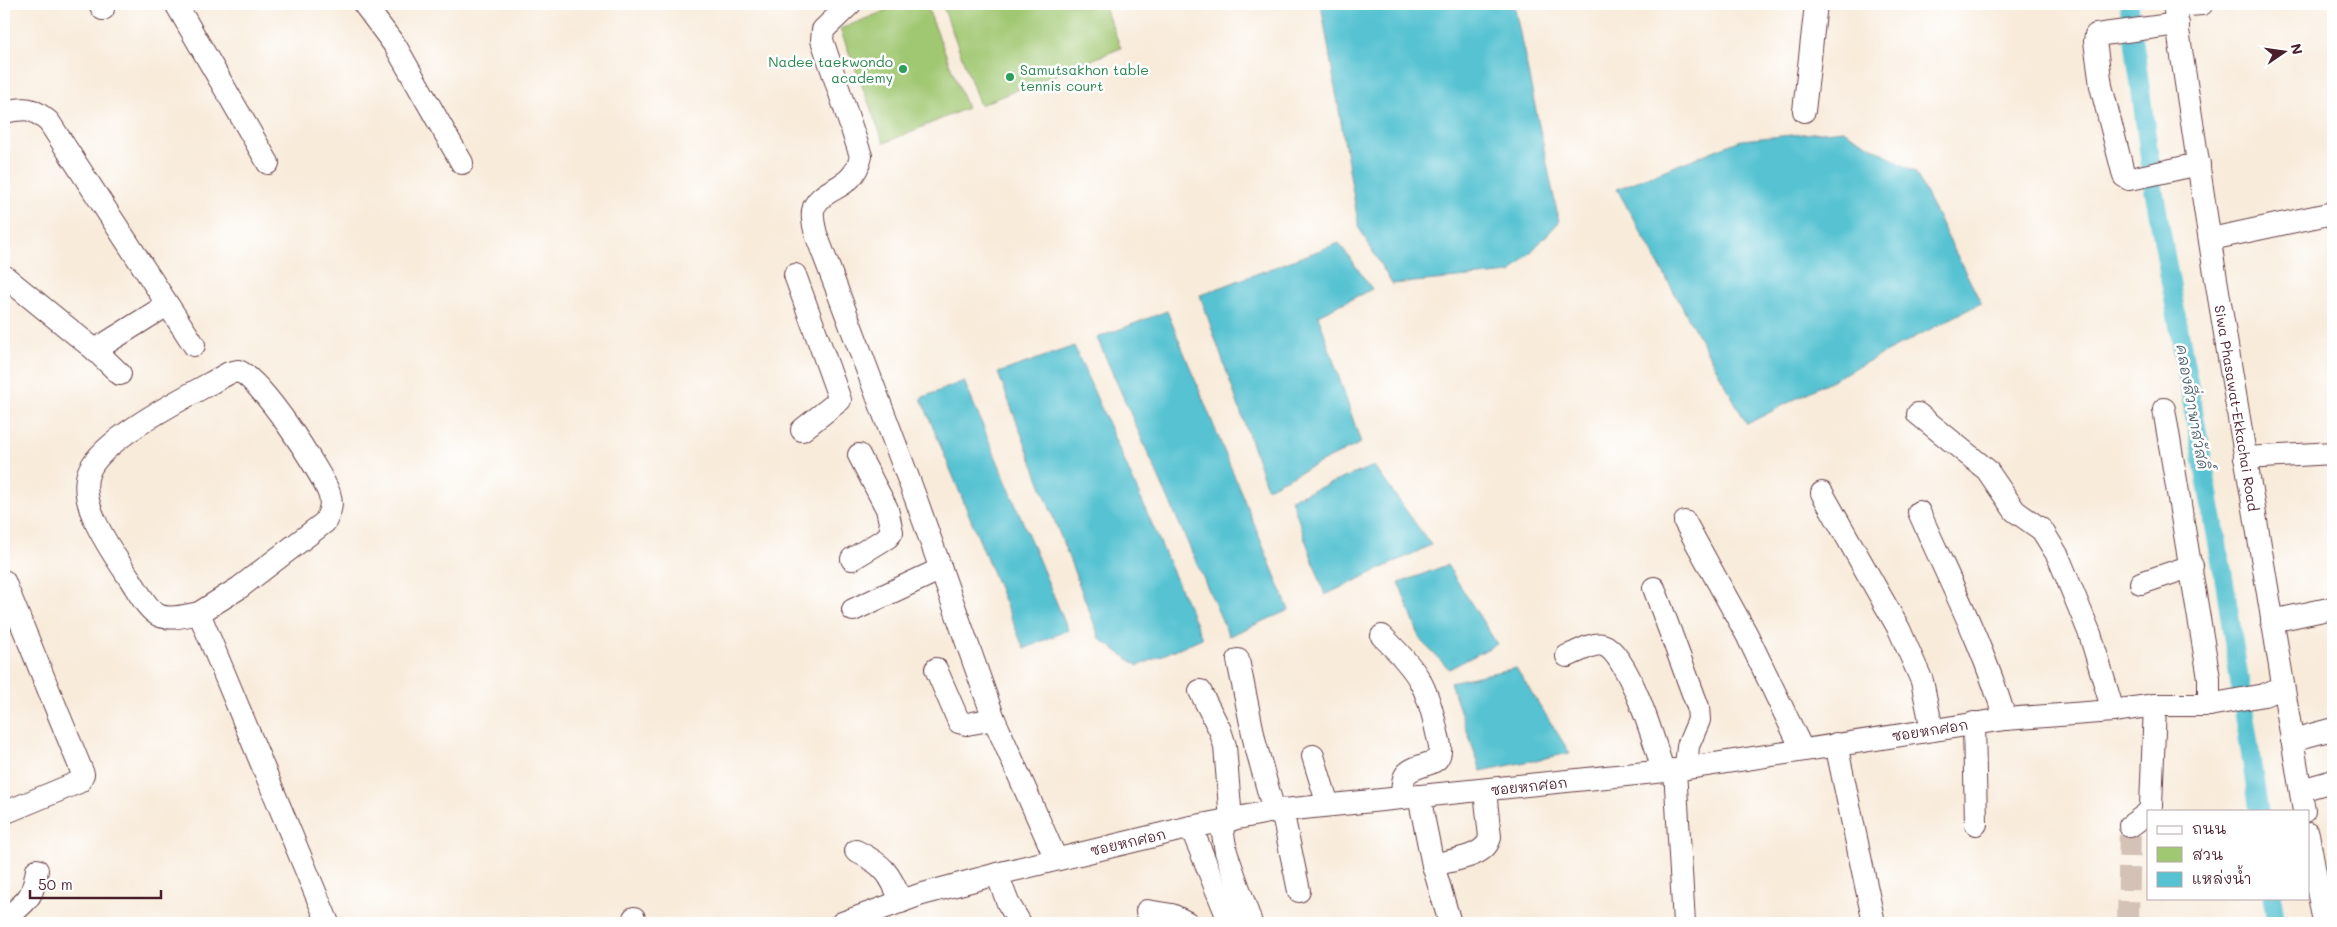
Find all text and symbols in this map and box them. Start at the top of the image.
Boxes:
north arrow [2260,28,2310,78]
text: N [2287,42,2308,56]
place label: Nadee taekwondo academy [768,52,893,87]
place label: Samutsakhon table tennis court [1020,60,1149,95]
marker: Nadee taekwondo academy [897,63,909,75]
marker: Samutsakhon table tennis court [1004,71,1016,83]
street label: Siwa Phasawat-Ekkachai Road [2211,303,2264,513]
water label: คลองสี่วาพาสวัสดิ์ [2172,342,2219,474]
street label: ซอยหกศอก [1890,715,1970,745]
street label: ซอยหกศอก [1490,773,1568,799]
legend [2147,810,2310,900]
text: ถนน [2192,818,2226,838]
street label: ซอยหกศอก [1088,824,1168,860]
text: สวน [2192,844,2223,864]
text: แหล่งน้ำ [2192,865,2252,888]
scale bar [30,867,161,899]
text: 50 m [38,874,73,894]

